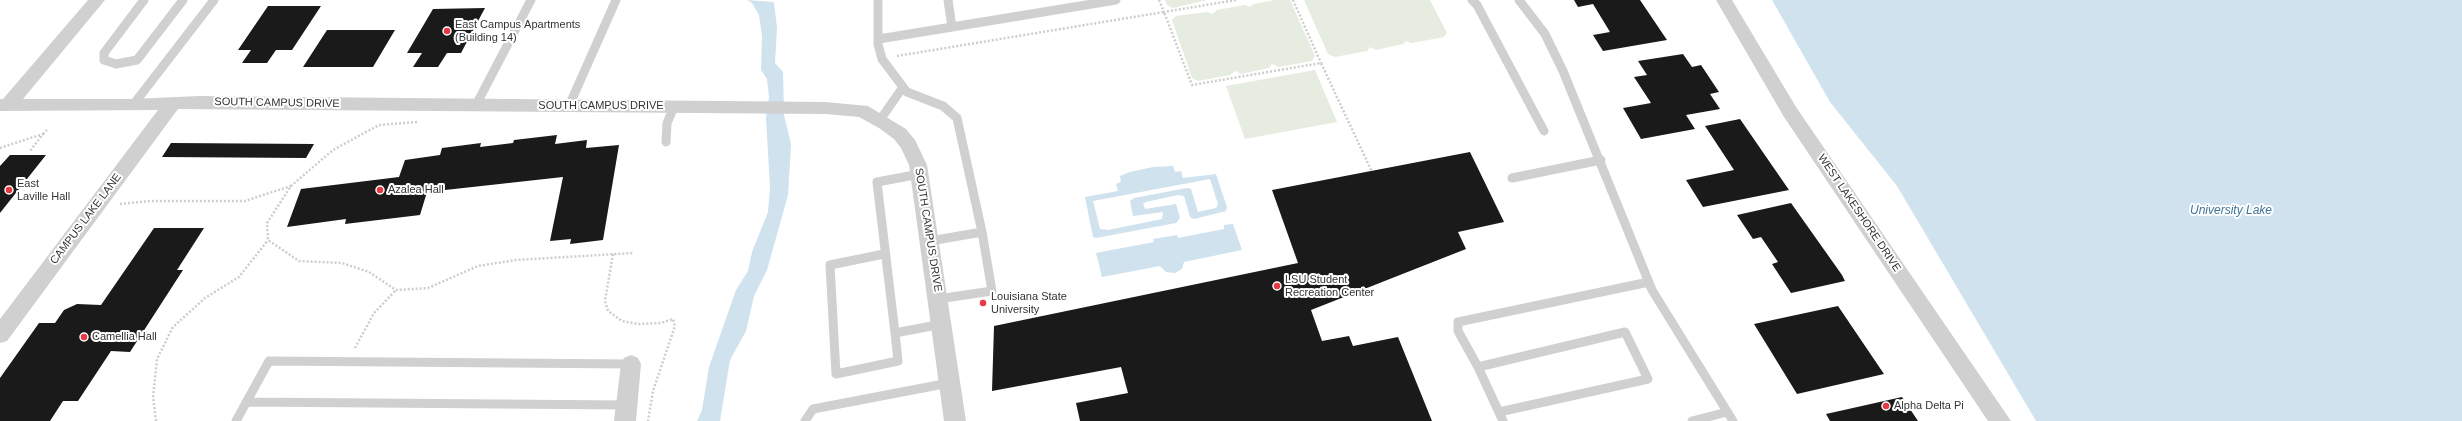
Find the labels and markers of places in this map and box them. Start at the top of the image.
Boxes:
place label: East Campus Apartments (Building 14) [455,18,580,44]
marker: East Campus Apartments (Building 14) [442,26,452,36]
place label: East Laville Hall [17,177,70,203]
place label: Azalea Hall [388,183,444,197]
marker: East Laville Hall [4,185,14,195]
marker: Azalea Hall [375,185,385,195]
place label: LSU Student Recreation Center [1285,273,1374,299]
marker: LSU Student Recreation Center [1272,281,1282,291]
place label: Louisiana State University [991,290,1067,316]
marker: Louisiana State University [978,298,988,308]
place label: Camellia Hall [92,330,157,344]
marker: Camellia Hall [79,332,89,342]
place label: Alpha Delta Pi [1894,399,1964,413]
marker: Alpha Delta Pi [1881,401,1891,411]

